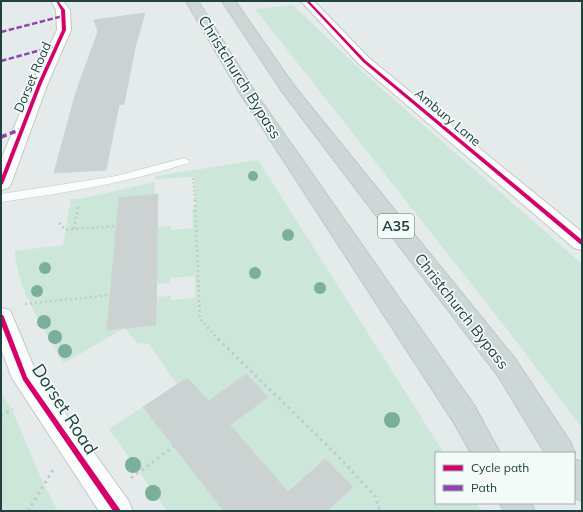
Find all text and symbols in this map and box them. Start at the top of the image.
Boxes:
street label: Christchurch Bypass [194,12,286,142]
street label: Dorset Road [10,39,54,115]
street label: Ambury Lane [412,85,484,149]
road number: A35 [378,214,414,238]
street label: Christchurch Bypass [411,249,513,373]
street label: Dorset Road [27,359,103,459]
legend [435,452,575,504]
text: Cycle path [471,460,529,475]
text: Path [471,480,497,495]

